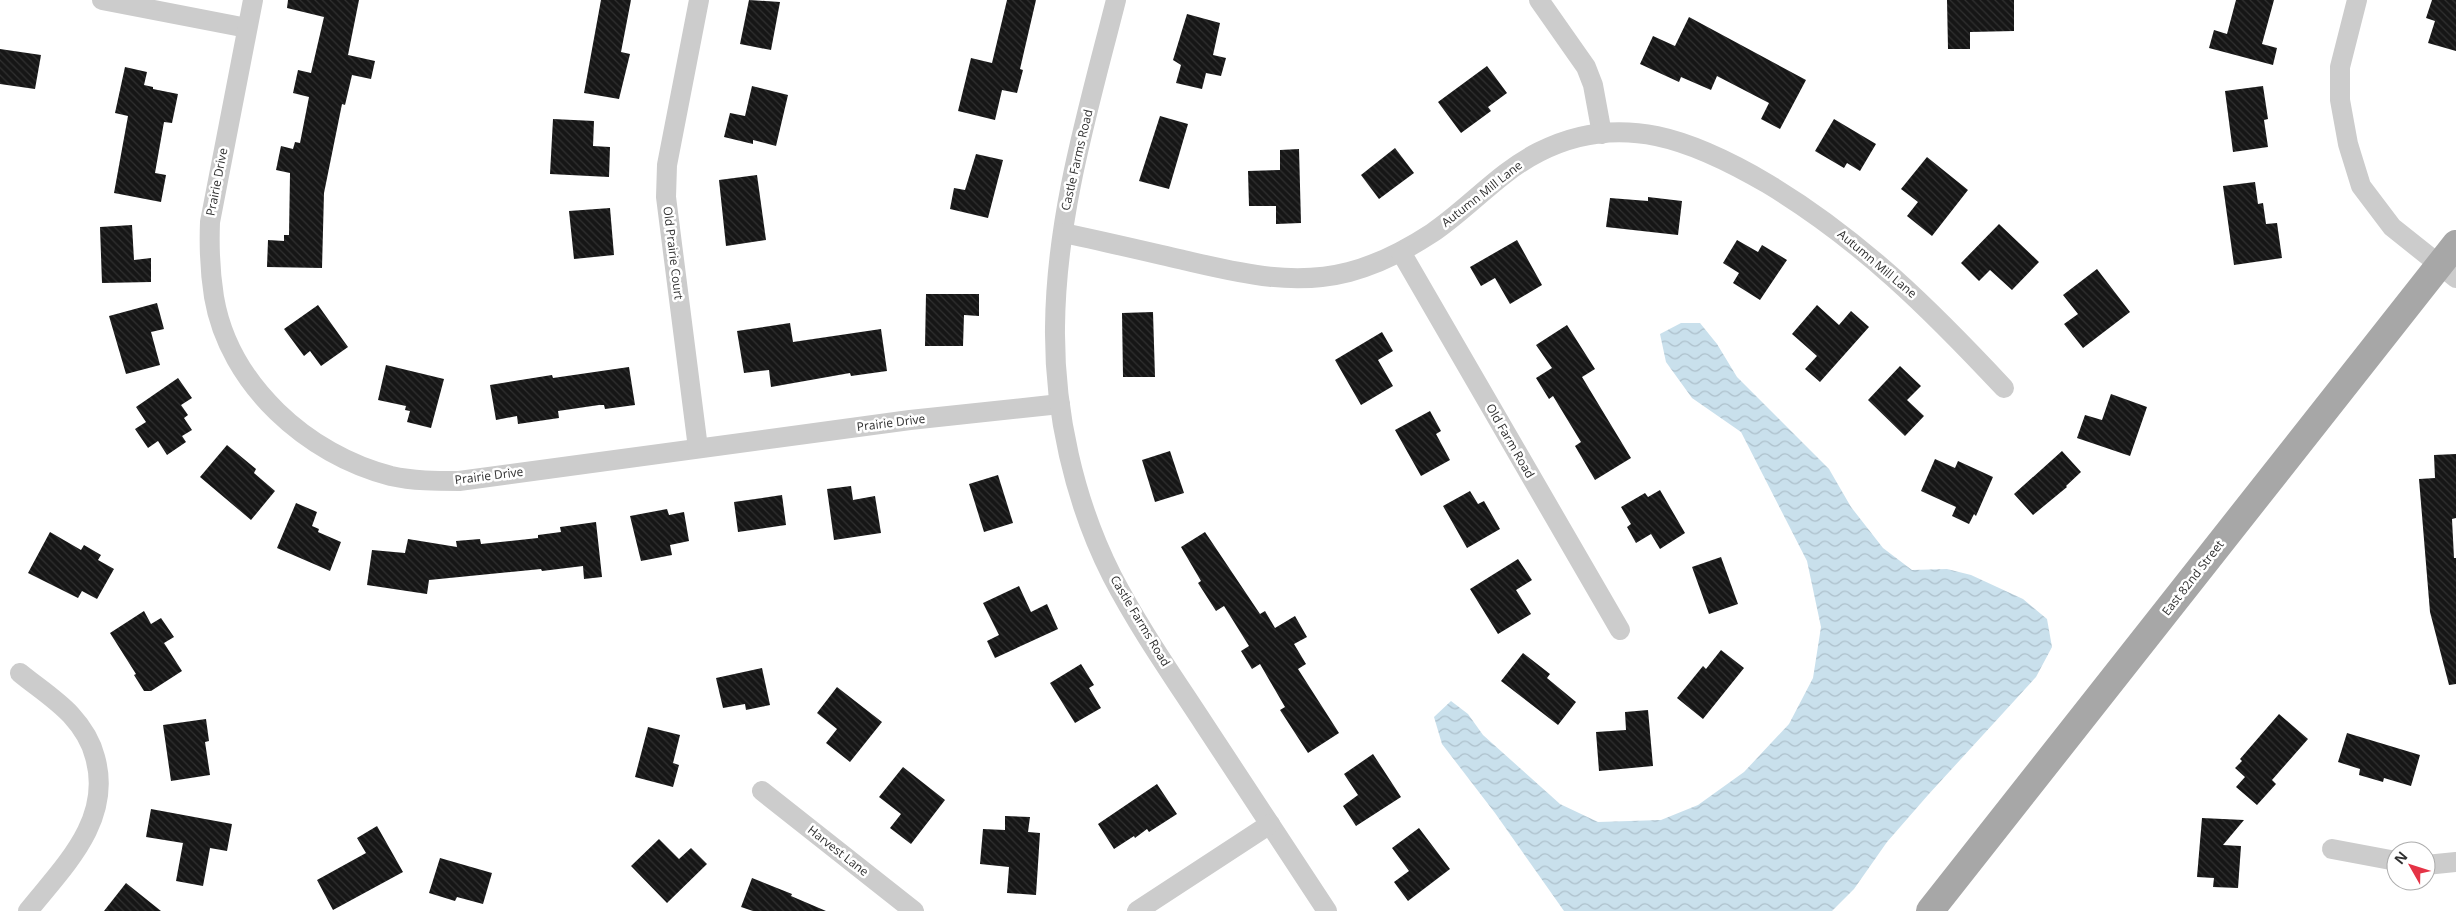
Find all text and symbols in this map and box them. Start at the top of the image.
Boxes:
street label: Castle Farms Road [1057,108,1096,212]
street label: Prairie Drive [202,146,231,217]
street label: Autumn Mill Lane [1438,157,1526,231]
street label: Old Prairie Court [659,205,688,301]
street label: Autumn Mill Lane [1834,226,1921,302]
street label: Old Farm Road [1482,400,1539,481]
street label: Prairie Drive [856,410,926,435]
street label: Prairie Drive [454,463,524,488]
street label: East 82nd Street [2158,536,2227,619]
street label: Castle Farms Road [1107,572,1174,669]
street label: Harvest Lane [804,821,873,880]
north arrow [2386,841,2436,891]
text: N [2390,847,2411,868]

